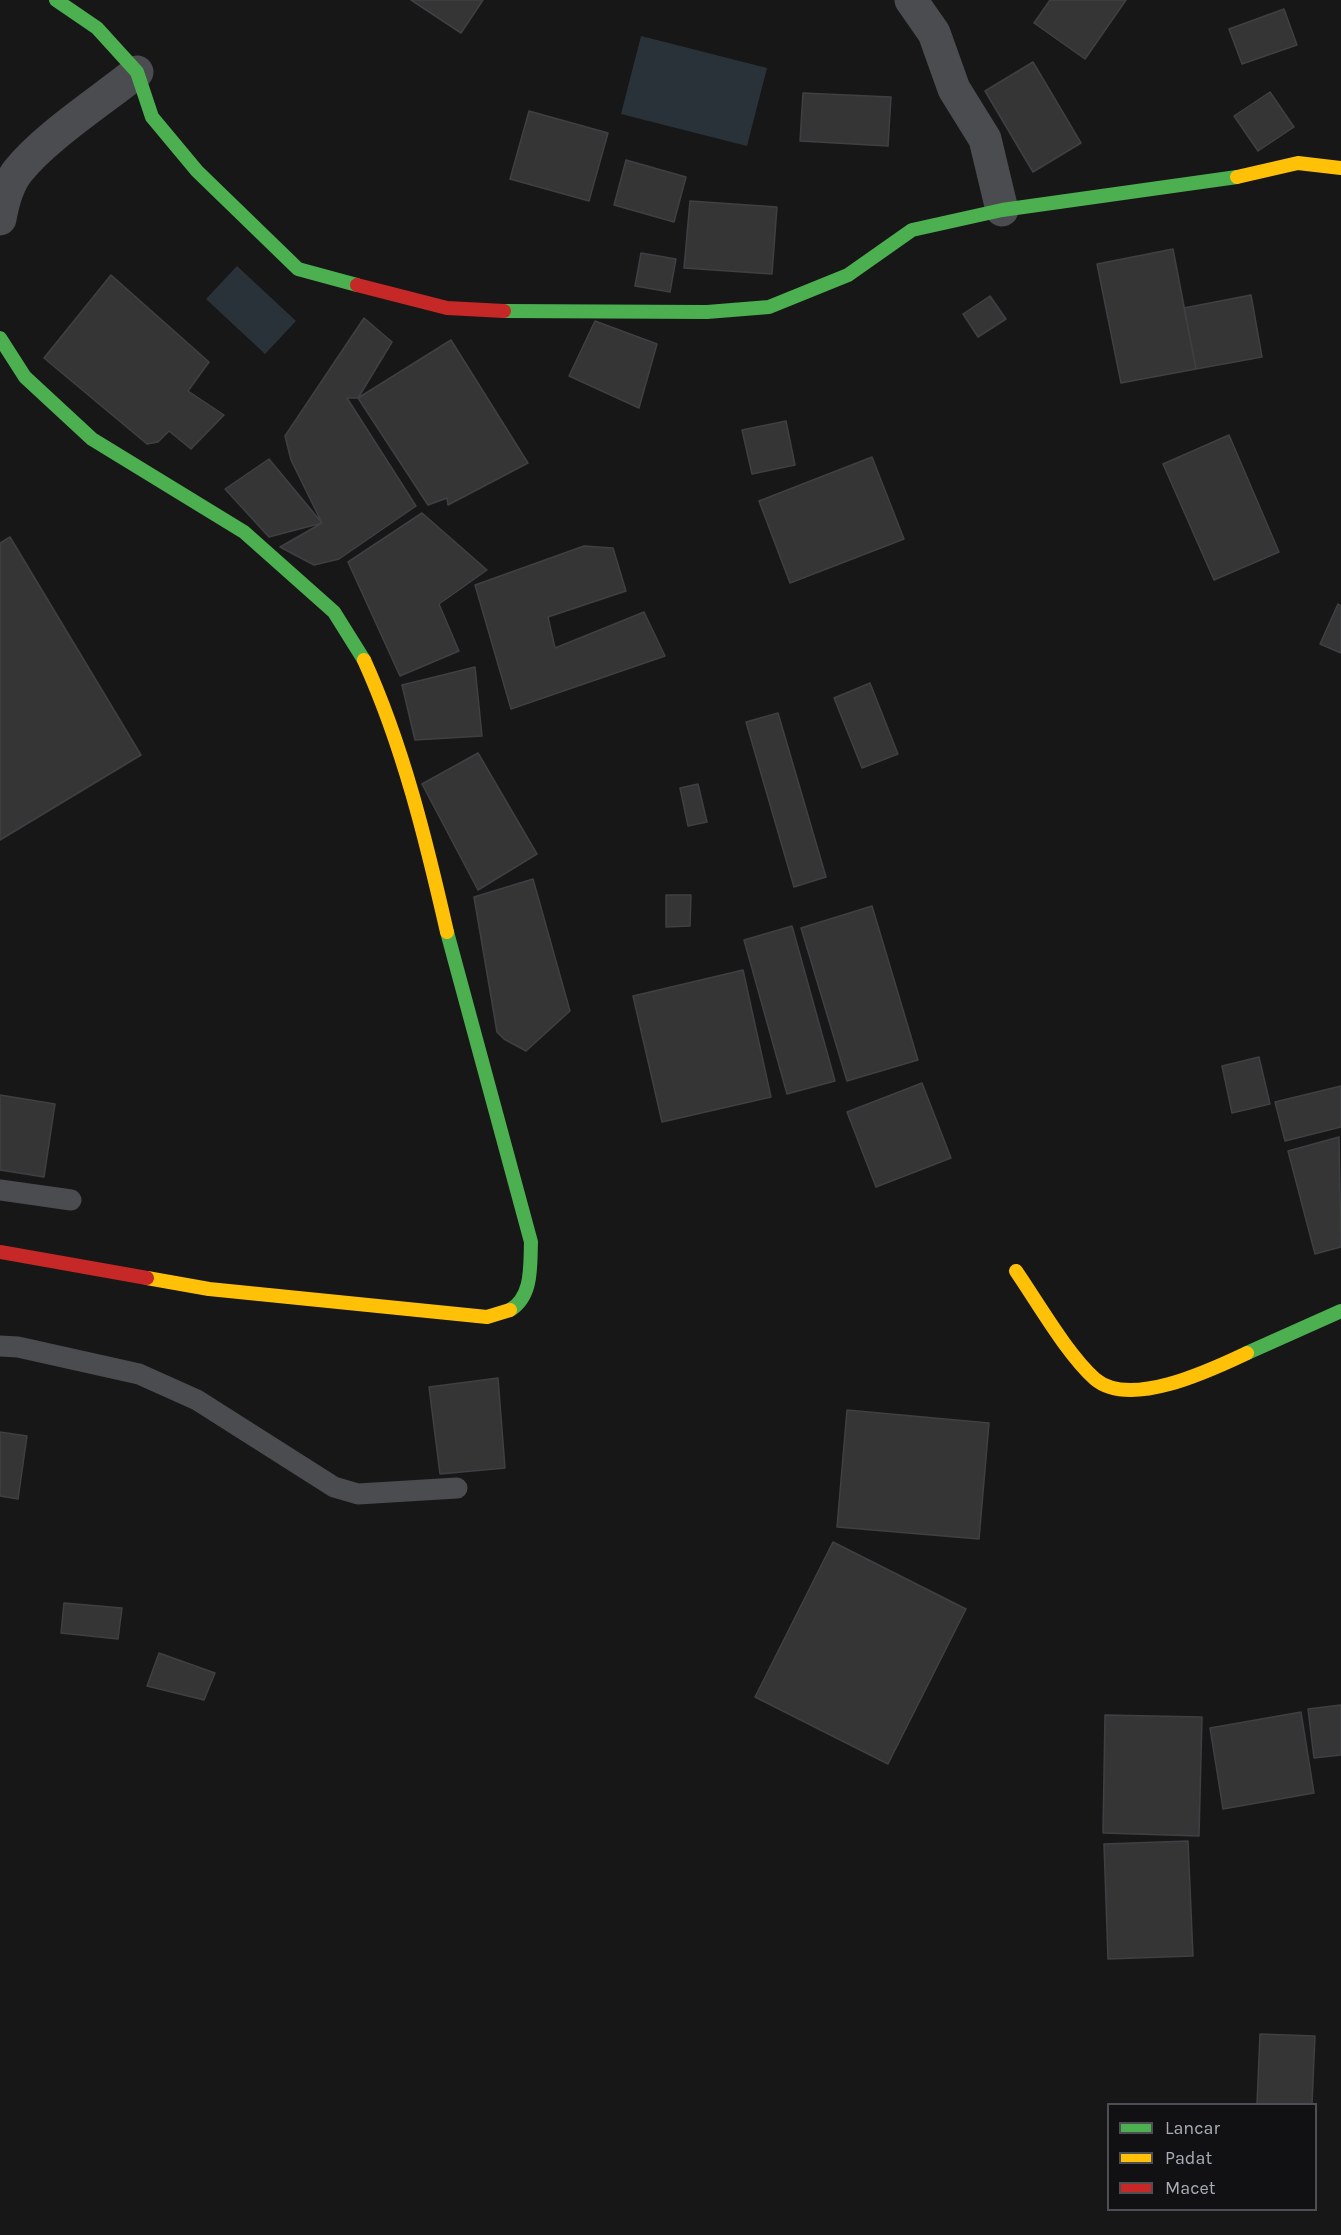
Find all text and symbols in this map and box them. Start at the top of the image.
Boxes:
legend [1107,2103,1317,2211]
text: Lancar [1165,2117,1220,2139]
text: Padat [1165,2147,1212,2169]
text: Macet [1165,2177,1215,2199]

